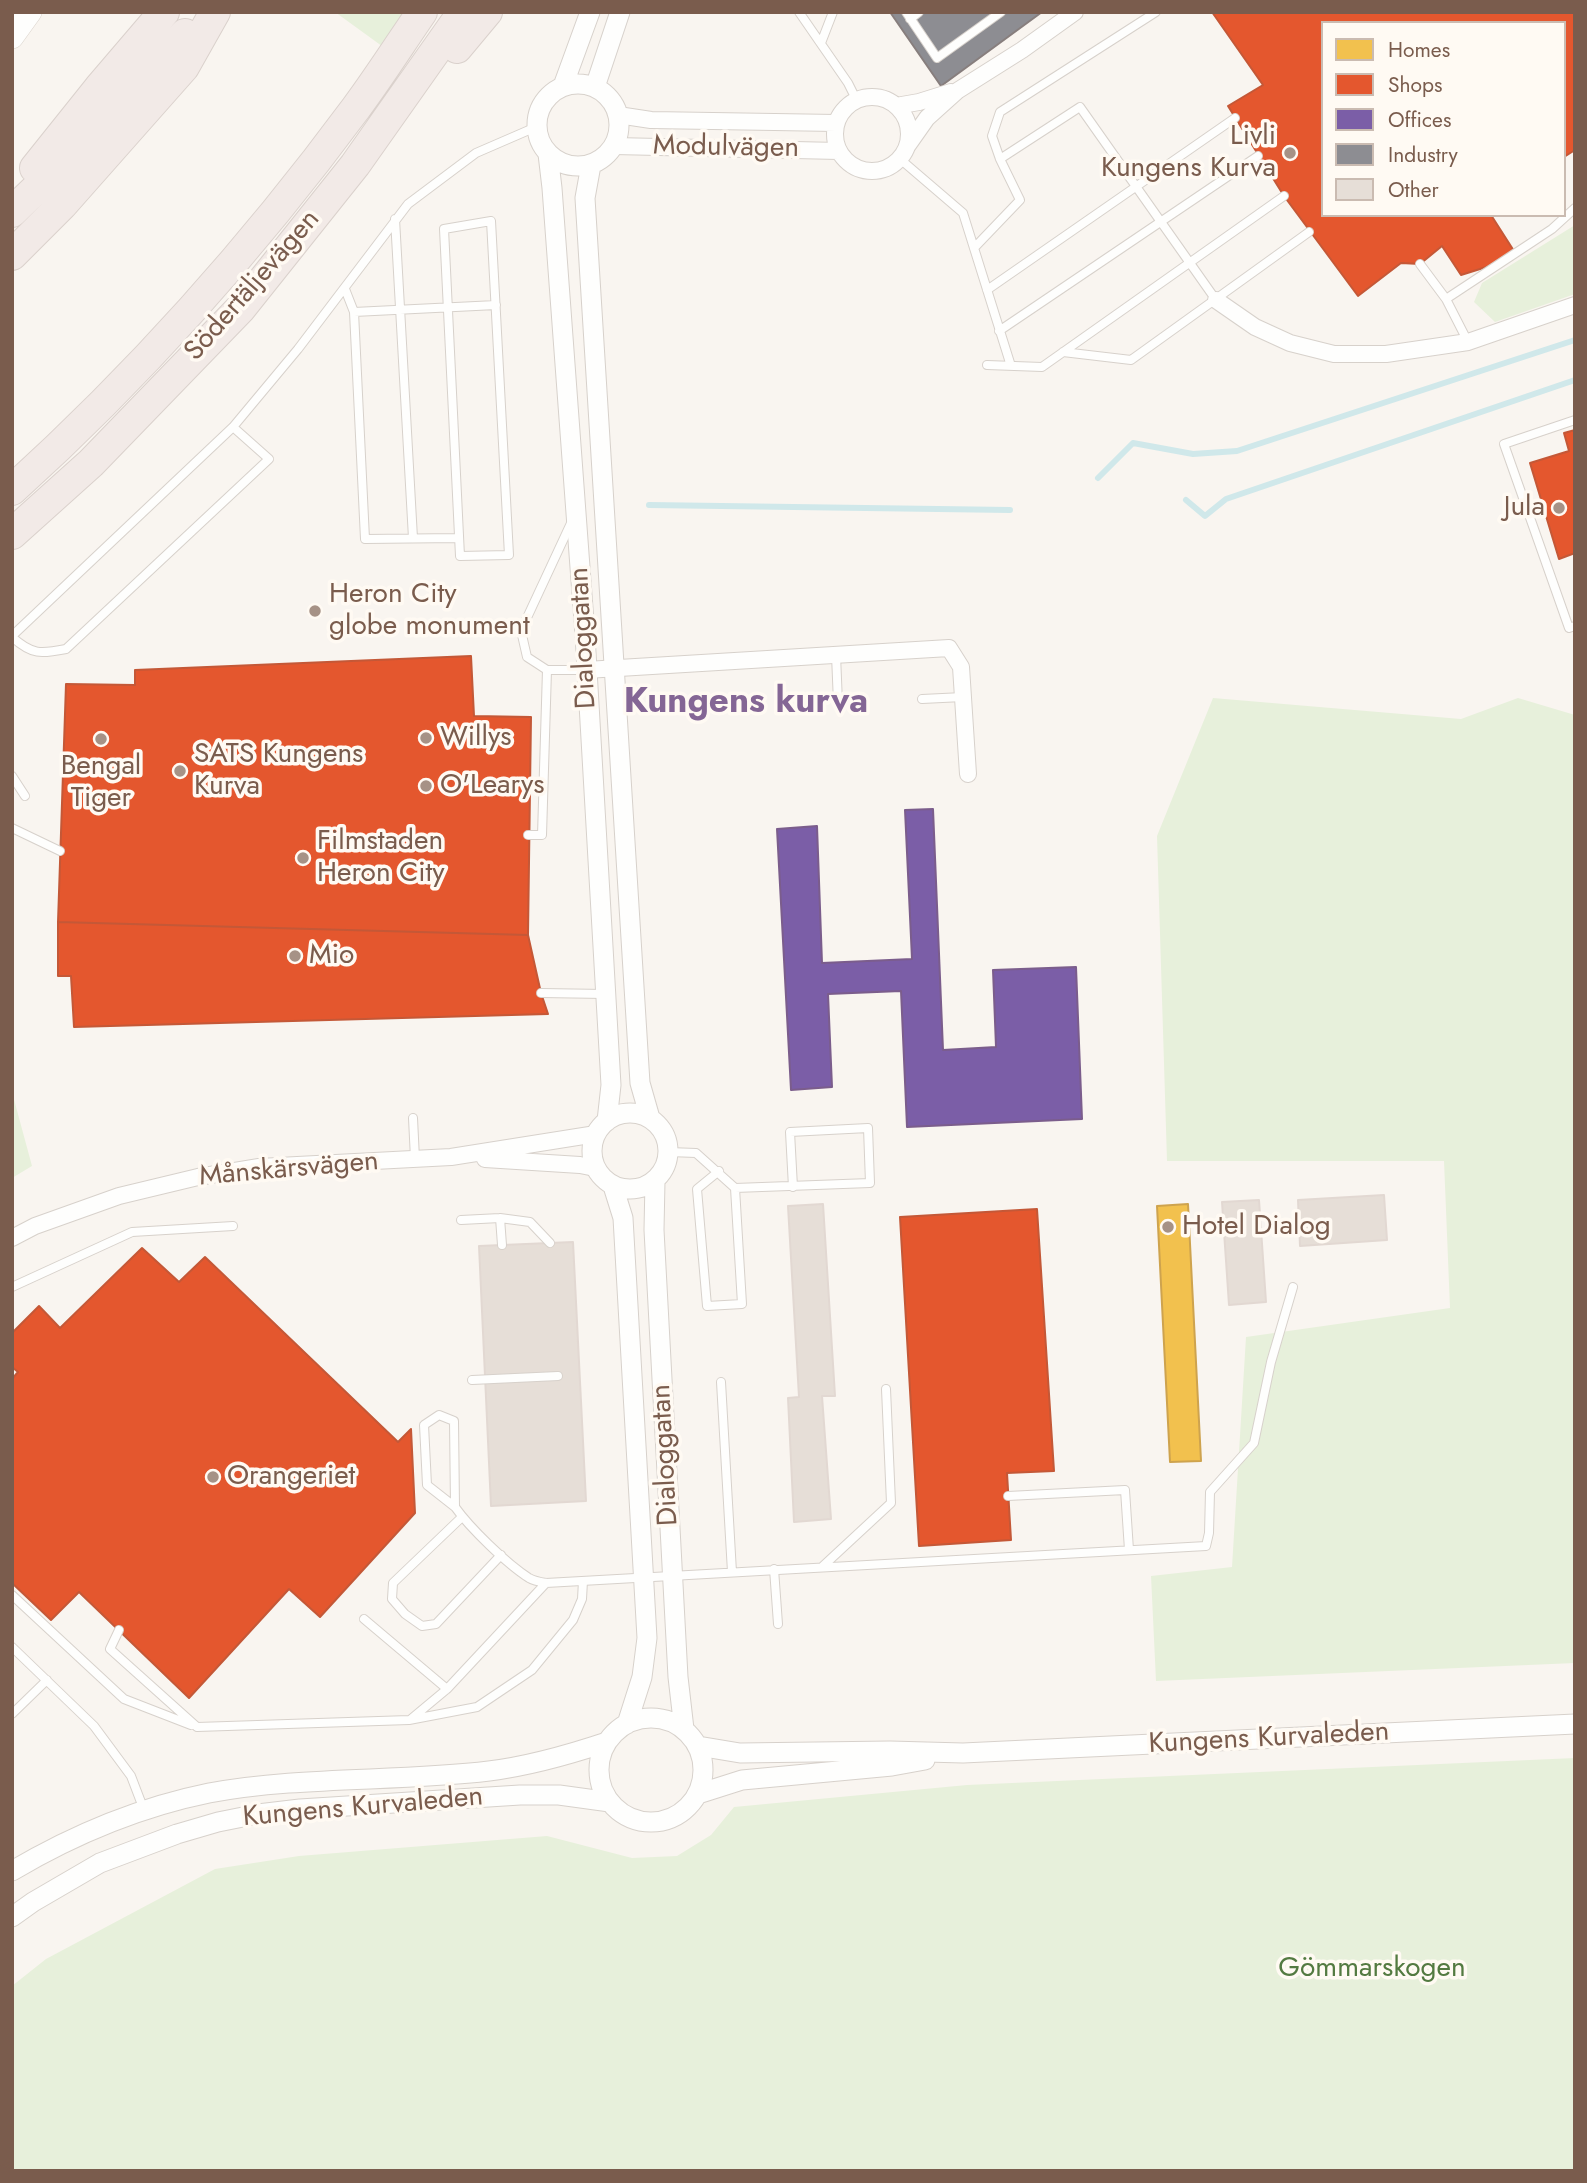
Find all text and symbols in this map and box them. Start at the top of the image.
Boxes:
legend [1321,21,1566,217]
text: Homes [1388,35,1450,65]
text: Shops [1388,70,1442,100]
text: Offices [1388,105,1451,135]
place label: Livli Kungens Kurva [1101,120,1276,186]
street label: Modulvägen [653,130,799,166]
text: Industry [1388,140,1458,170]
marker: Livli Kungens Kurva [1282,145,1298,161]
text: Other [1388,175,1439,205]
street label: Södertäljevägen [178,204,328,368]
place label: Jula [1504,491,1545,525]
marker: Jula [1551,500,1567,516]
street label: Dialoggatan [564,566,604,710]
place label: Heron City globe monument [329,578,530,644]
marker: Heron City globe monument [307,603,323,619]
district label: Kungens kurva [624,683,868,725]
place label: Willys [440,721,511,755]
marker: Willys [418,730,434,746]
marker: Bengal Tiger [93,731,109,747]
place label: SATS Kungens Kurva [194,738,363,804]
place label: Bengal Tiger [61,750,141,816]
marker: SATS Kungens Kurva [172,763,188,779]
place label: O'Learys [440,769,545,803]
marker: O'Learys [418,778,434,794]
place label: Filmstaden Heron City [317,825,445,891]
marker: Filmstaden Heron City [295,850,311,866]
place label: Mio [309,939,354,973]
marker: Mio [287,948,303,964]
street label: Månskärsvägen [198,1145,380,1195]
place label: Hotel Dialog [1182,1210,1331,1244]
marker: Hotel Dialog [1160,1219,1176,1235]
street label: Dialoggatan [646,1383,686,1527]
place label: Orangeriet [227,1460,355,1494]
marker: Orangeriet [205,1469,221,1485]
street label: Kungens Kurvaleden [1148,1716,1390,1762]
street label: Kungens Kurvaleden [241,1781,485,1835]
park label: Gömmarskogen [1278,1952,1466,1986]

